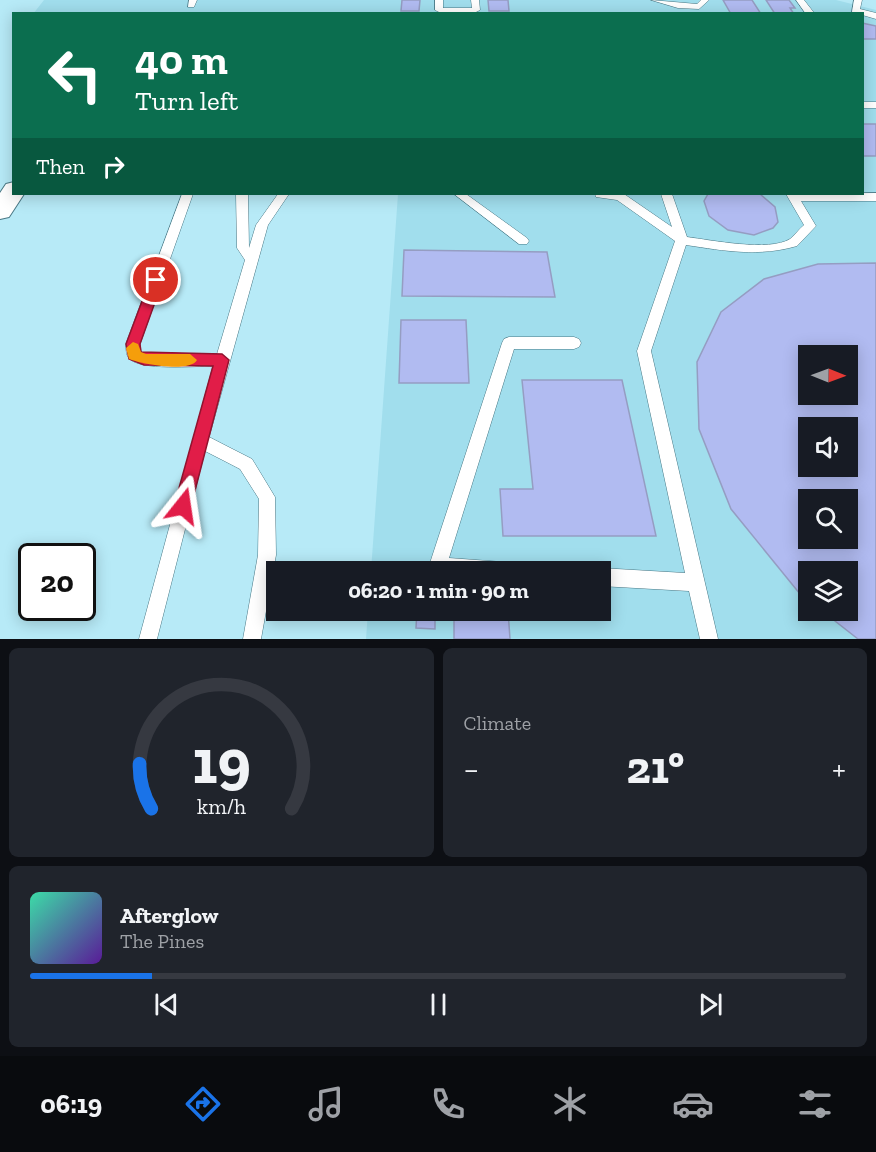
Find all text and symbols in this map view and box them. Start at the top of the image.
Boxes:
text: 40 m [135,34,228,85]
icon: left [36,36,114,114]
text: Turn left [135,85,238,117]
icon: right [97,150,130,183]
text: Then [36,153,85,180]
pin [130,254,181,305]
icon: arrive [139,263,172,296]
north arrow [798,345,858,405]
map controls [798,345,858,621]
button: sound [798,417,858,477]
position arrow [151,474,215,538]
button: search [798,489,858,549]
speed limit sign: 20 [18,543,96,621]
button: layers [798,561,858,621]
text: 06:20 · 1 min · 90 m [348,577,529,604]
text: Climate [464,711,531,735]
text: 19 [192,724,251,799]
text: 21° [627,741,684,795]
text: − [464,749,479,788]
text: + [832,749,846,788]
text: km/h [197,795,246,820]
text: Afterglow [120,902,218,929]
text: The Pines [120,929,204,953]
icon: previous [150,988,183,1021]
icon: pause [422,988,455,1021]
icon: next [694,988,727,1021]
icon: directions [182,1083,224,1125]
icon: music [305,1083,347,1125]
icon: phone [427,1083,469,1125]
icon: climate [549,1083,591,1125]
icon: car [672,1083,714,1125]
icon: filters [794,1083,836,1125]
text: 06:19 [40,1088,102,1120]

